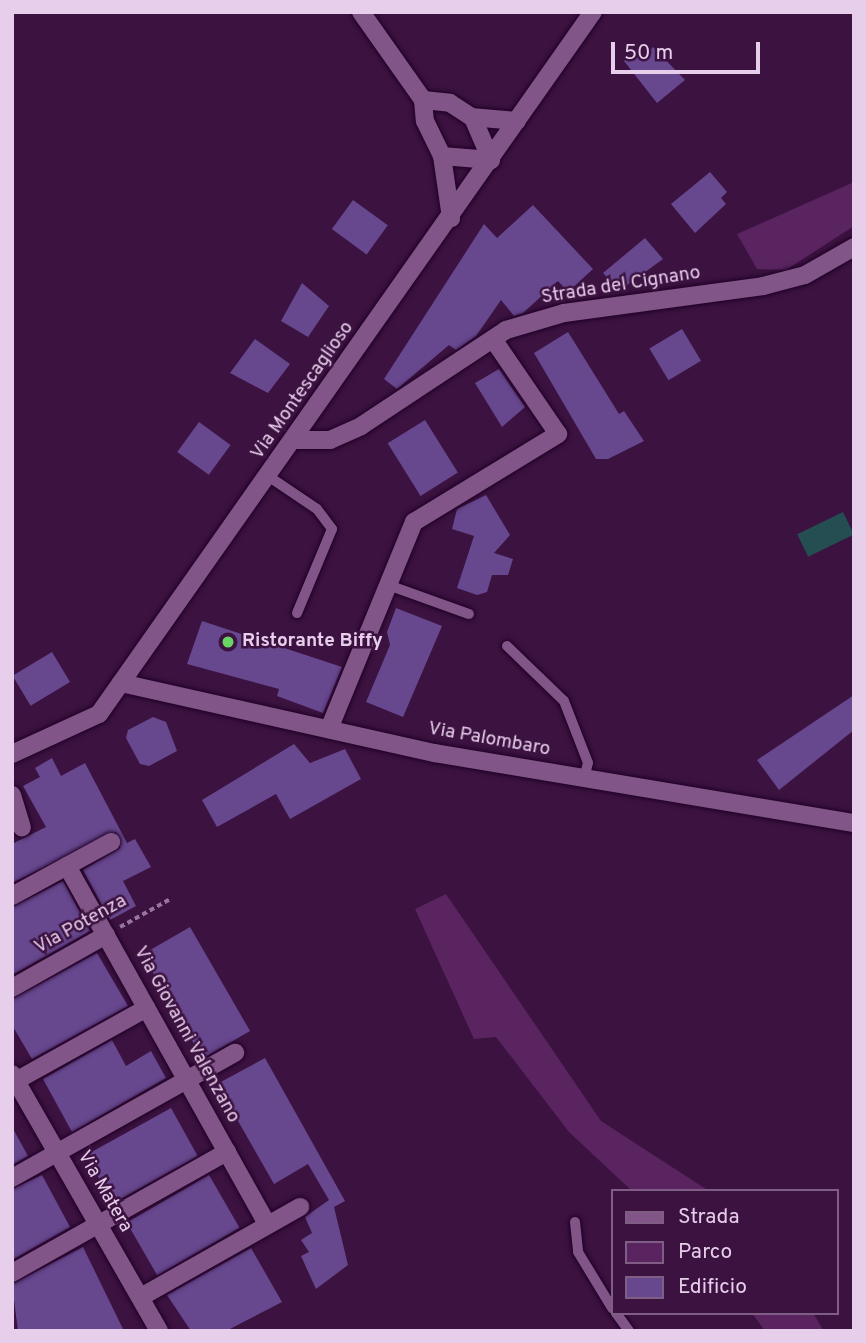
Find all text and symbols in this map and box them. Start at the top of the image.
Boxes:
scale bar [614,28,763,72]
text: 50 m [624,40,673,67]
street label: Strada del Cignano [540,262,702,310]
street label: Via Montescaglioso [247,318,359,464]
place label: Ristorante Biffy [242,631,383,653]
marker: Ristorante Biffy [220,634,236,650]
street label: Via Palombaro [426,718,552,762]
street label: Via Potenza [31,890,131,960]
street label: Via Giovanni Valenzano [128,942,244,1128]
street label: Via Matera [72,1147,136,1237]
legend [610,1189,838,1315]
text: Strada [678,1204,739,1231]
text: Parco [678,1239,732,1266]
text: Edificio [678,1274,747,1301]

